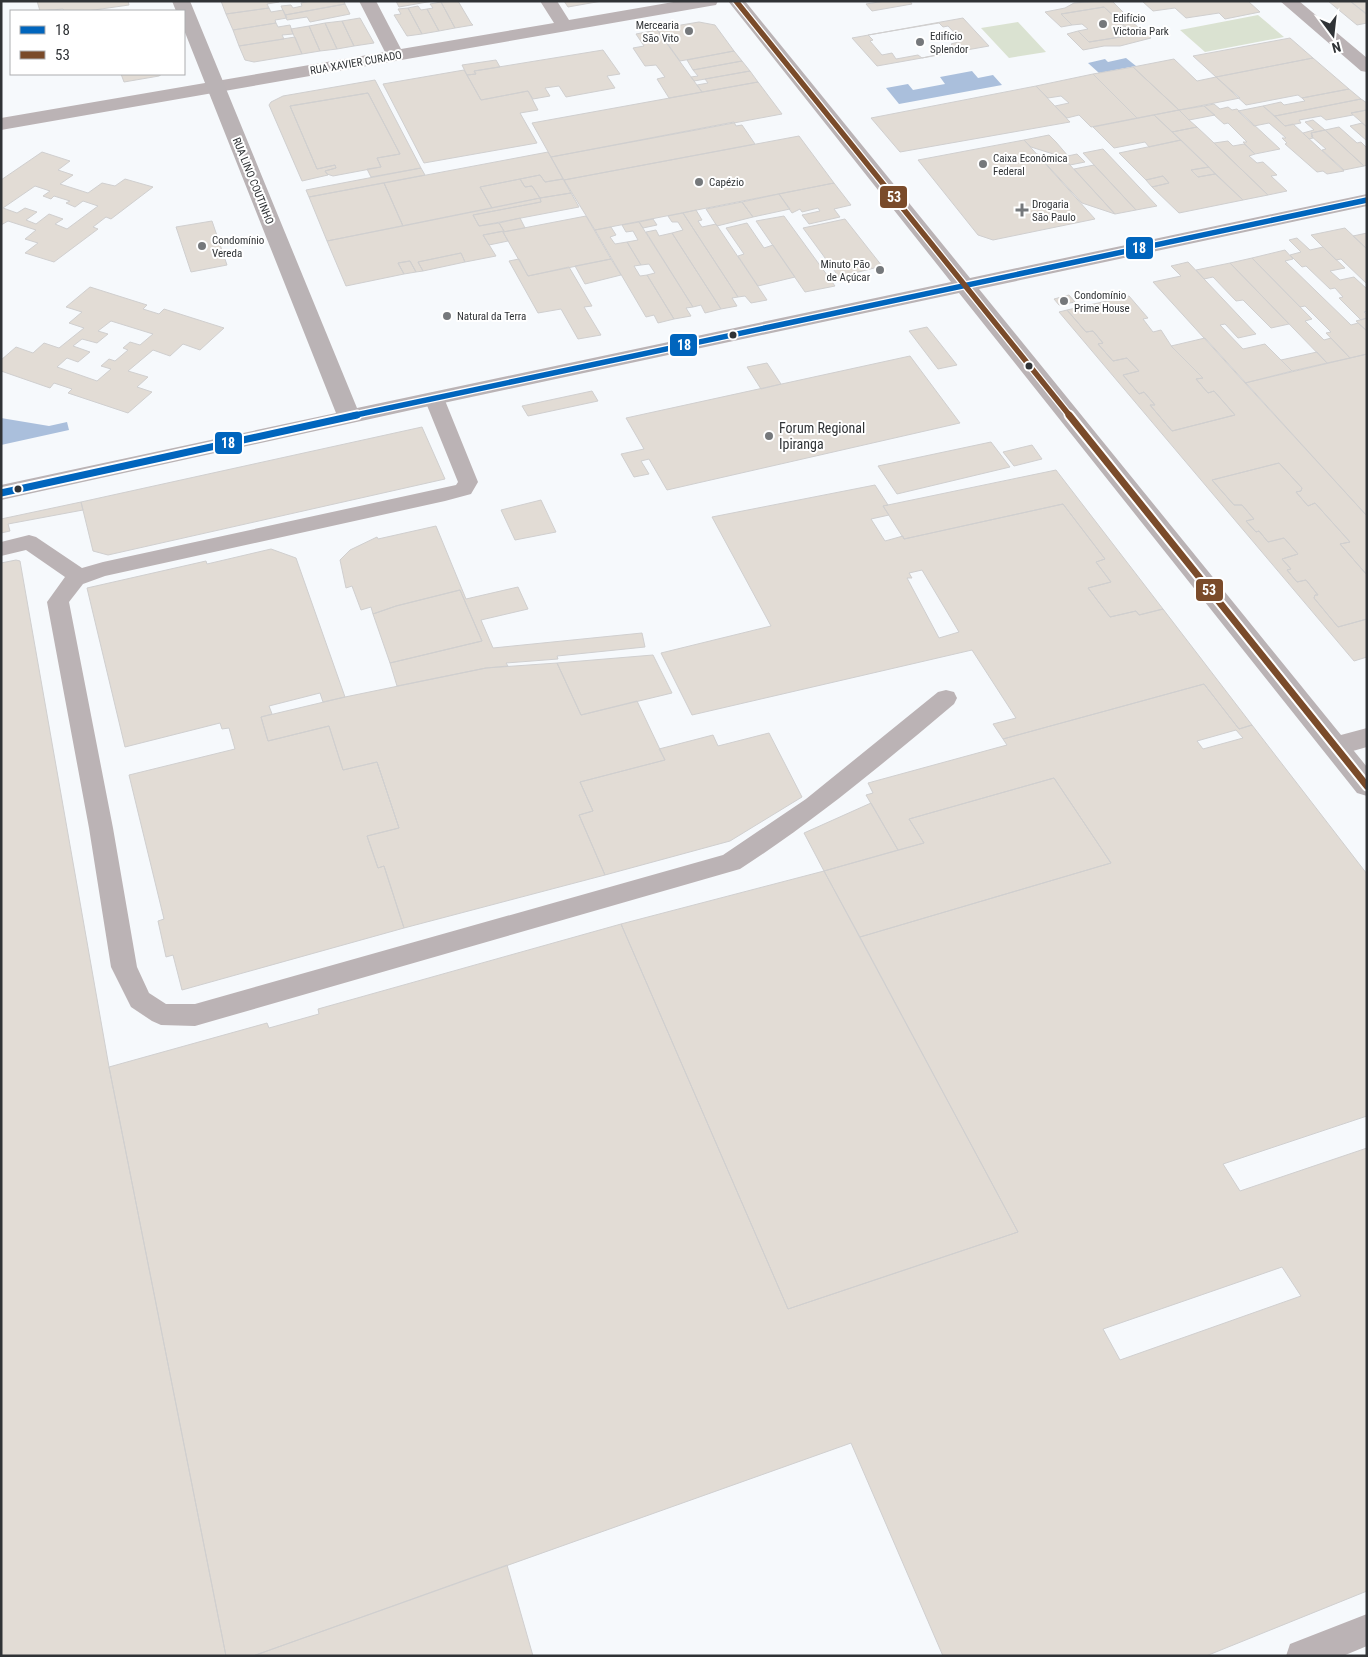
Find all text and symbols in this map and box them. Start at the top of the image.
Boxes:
legend [10,10,185,75]
north arrow [1308,10,1358,60]
place label: Edifício Victoria Park [1113,12,1169,38]
marker: Edifício Victoria Park [1097,18,1109,30]
place label: Mercearia São Vito [636,19,679,45]
text: 18 [55,21,70,39]
marker: Mercearia São Vito [683,25,695,37]
place label: Edifício Splendor [930,30,969,56]
marker: Edifício Splendor [914,36,926,48]
text: N [1330,39,1343,56]
text: 53 [55,46,70,64]
street label: RUA XAVIER CURADO [309,49,403,77]
street label: RUA LINO COUTINHO [230,136,276,226]
place label: Caixa Econômica Federal [993,152,1068,178]
marker: Caixa Econômica Federal [977,158,989,170]
marker: Capézio [693,176,705,188]
place label: Capézio [709,176,744,189]
line badge: 53 [879,185,908,209]
text: 53 [887,189,901,205]
place label: Drogaria São Paulo [1032,198,1076,224]
marker: Drogaria São Paulo [1016,204,1028,216]
place label: Condomínio Vereda [212,234,265,260]
line badge: 18 [1125,236,1154,260]
marker: Condomínio Vereda [196,240,208,252]
text: 18 [1132,240,1146,256]
place label: Minuto Pão de Açúcar [821,258,871,284]
marker: Minuto Pão de Açúcar [874,264,886,276]
place label: Condomínio Prime House [1074,289,1130,315]
marker: Condomínio Prime House [1058,295,1070,307]
marker: Natural da Terra [441,310,453,322]
place label: Natural da Terra [457,310,526,323]
unlabelled marker [728,330,738,340]
line badge: 18 [669,333,698,357]
text: 18 [677,337,691,353]
unlabelled marker [1024,361,1034,371]
place label: Forum Regional Ipiranga [779,420,865,452]
marker: Forum Regional Ipiranga [763,430,775,442]
line badge: 18 [214,431,243,455]
text: 18 [221,435,235,451]
unlabelled marker [13,484,23,494]
line badge: 53 [1195,578,1224,602]
text: 53 [1202,582,1216,598]

